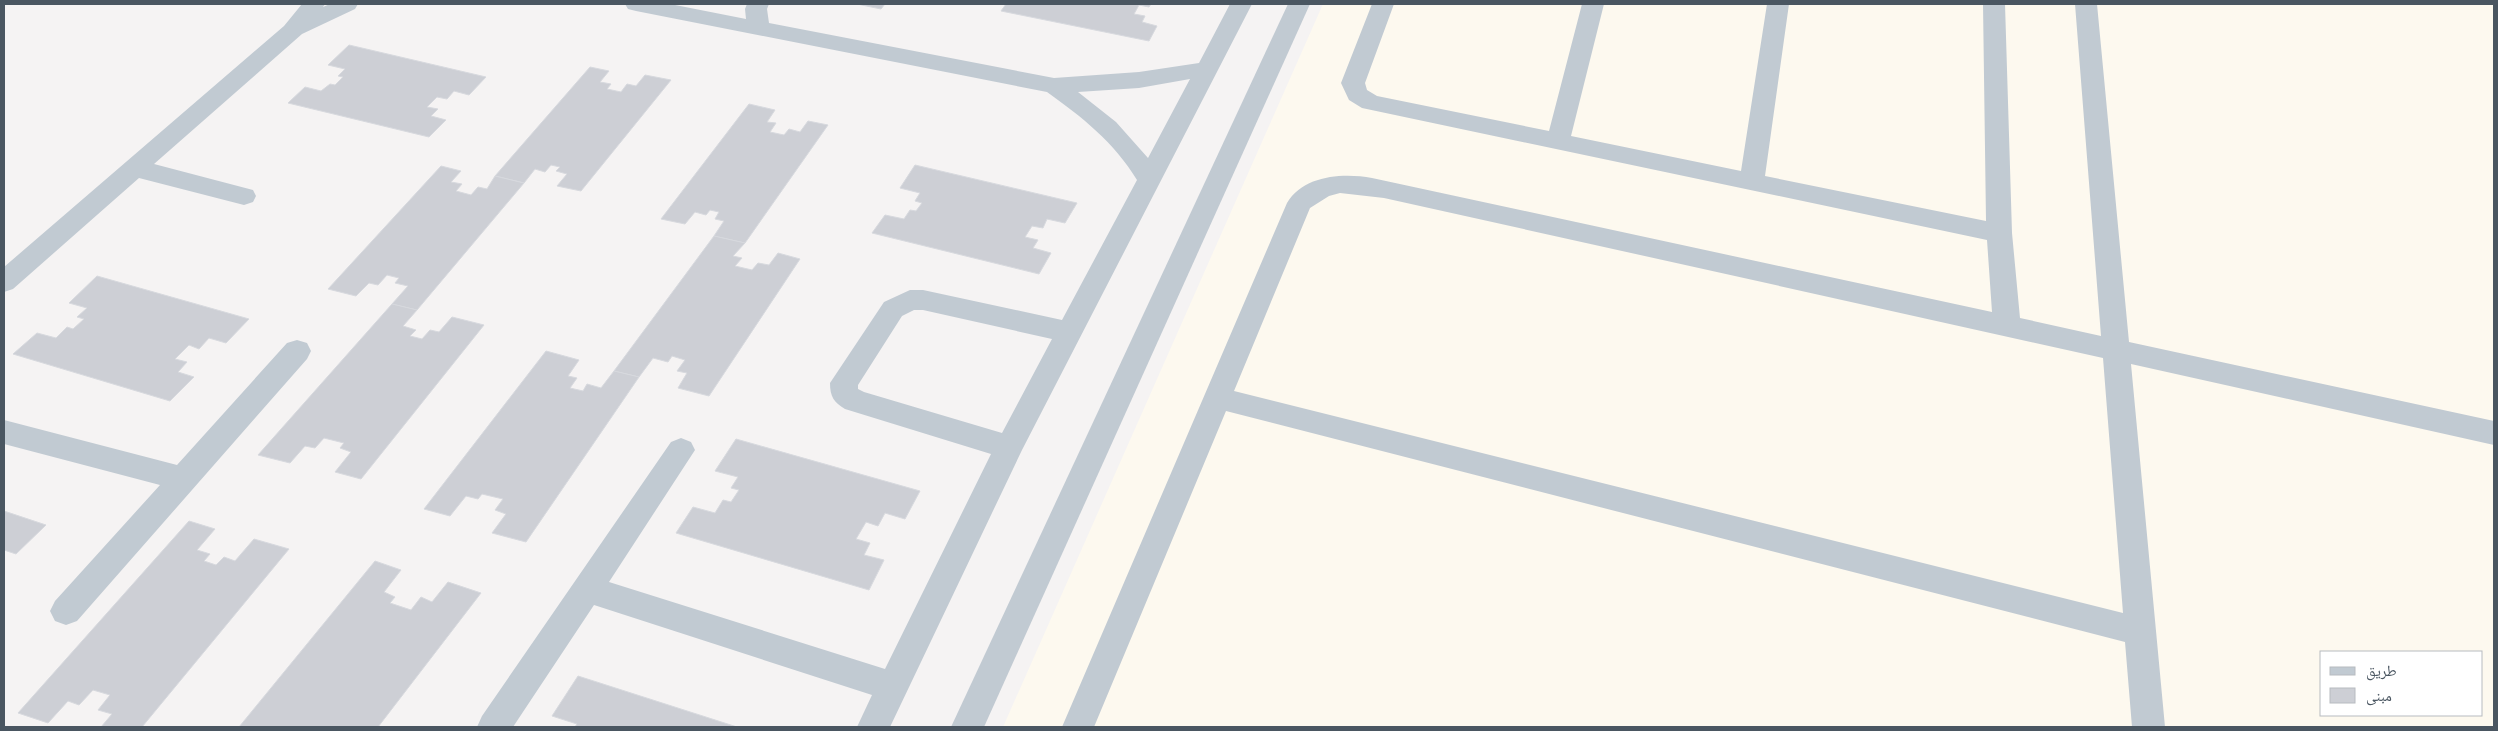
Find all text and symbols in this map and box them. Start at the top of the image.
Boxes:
legend [2320,651,2483,716]
text: طريق [2366,660,2397,681]
text: مبنى [2366,685,2392,706]

